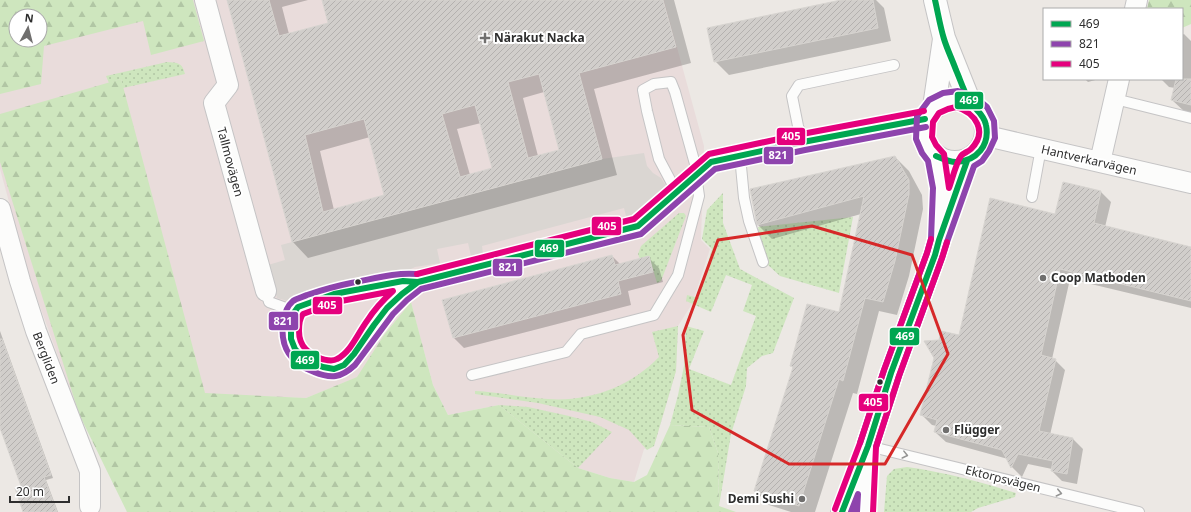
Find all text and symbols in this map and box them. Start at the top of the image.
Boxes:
north arrow [8,8,48,48]
legend [1043,8,1183,80]
text: N [24,10,35,26]
text: 469 [1079,15,1100,32]
place label: Närakut Nacka [494,29,585,46]
marker: Närakut Nacka [479,32,491,44]
text: 821 [1079,35,1100,52]
text: 405 [1079,55,1100,72]
line badge: 469 [954,91,984,110]
text: 469 [960,92,978,107]
street label: Tallmovägen [213,125,248,198]
line badge: 405 [776,127,806,146]
text: 405 [782,128,800,143]
street label: Hantverkarvägen [1040,140,1139,179]
line badge: 821 [763,146,794,165]
text: 821 [769,147,787,162]
line badge: 405 [591,216,622,236]
text: 405 [598,218,616,233]
line badge: 469 [534,239,565,258]
text: 469 [540,240,558,255]
line badge: 821 [492,258,523,277]
text: 821 [499,259,517,274]
place label: Coop Matboden [1051,269,1146,286]
marker: Coop Matboden [1038,273,1048,283]
unlabelled marker [353,277,363,287]
line badge: 405 [312,296,343,315]
text: 405 [318,297,336,312]
line badge: 821 [268,311,299,331]
text: 821 [274,313,292,328]
line badge: 469 [889,327,920,346]
text: 469 [896,328,914,343]
street label: Bergliden [29,329,64,386]
line badge: 469 [290,350,320,370]
text: 469 [296,352,314,367]
unlabelled marker [875,377,885,387]
line badge: 405 [858,393,889,412]
text: 405 [864,394,882,409]
place label: Flügger [954,421,1000,438]
marker: Flügger [941,425,951,435]
one-way arrow [902,451,909,459]
street label: Ektorpsvägen [964,461,1043,496]
scale bar [10,478,69,504]
text: 20 m [16,483,44,500]
one-way arrow [1056,488,1062,496]
place label: Demi Sushi [728,490,794,507]
marker: Demi Sushi [797,494,807,504]

